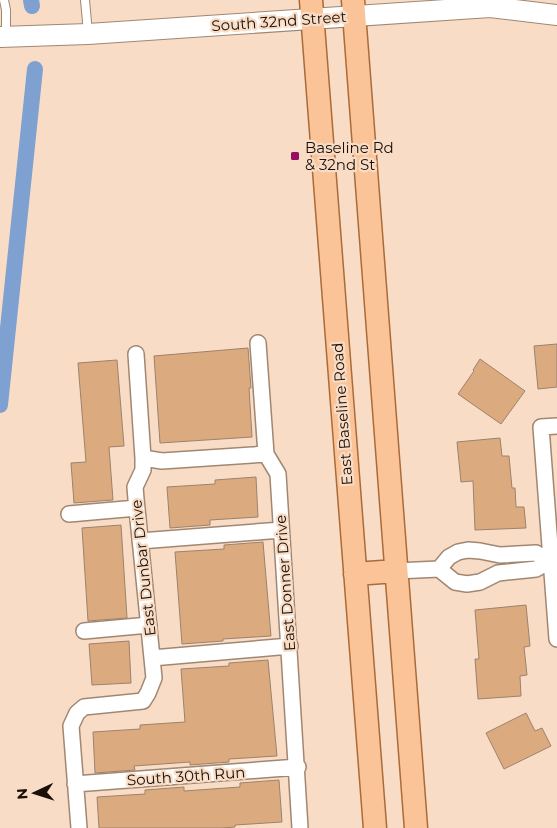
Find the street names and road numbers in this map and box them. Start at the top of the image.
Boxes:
street label: South 32nd Street [211,7,347,35]
street label: East Baseline Road [328,342,356,486]
street label: East Dunbar Drive [126,499,160,637]
street label: East Donner Drive [271,514,299,652]
street label: South 30th Run [126,762,246,790]

